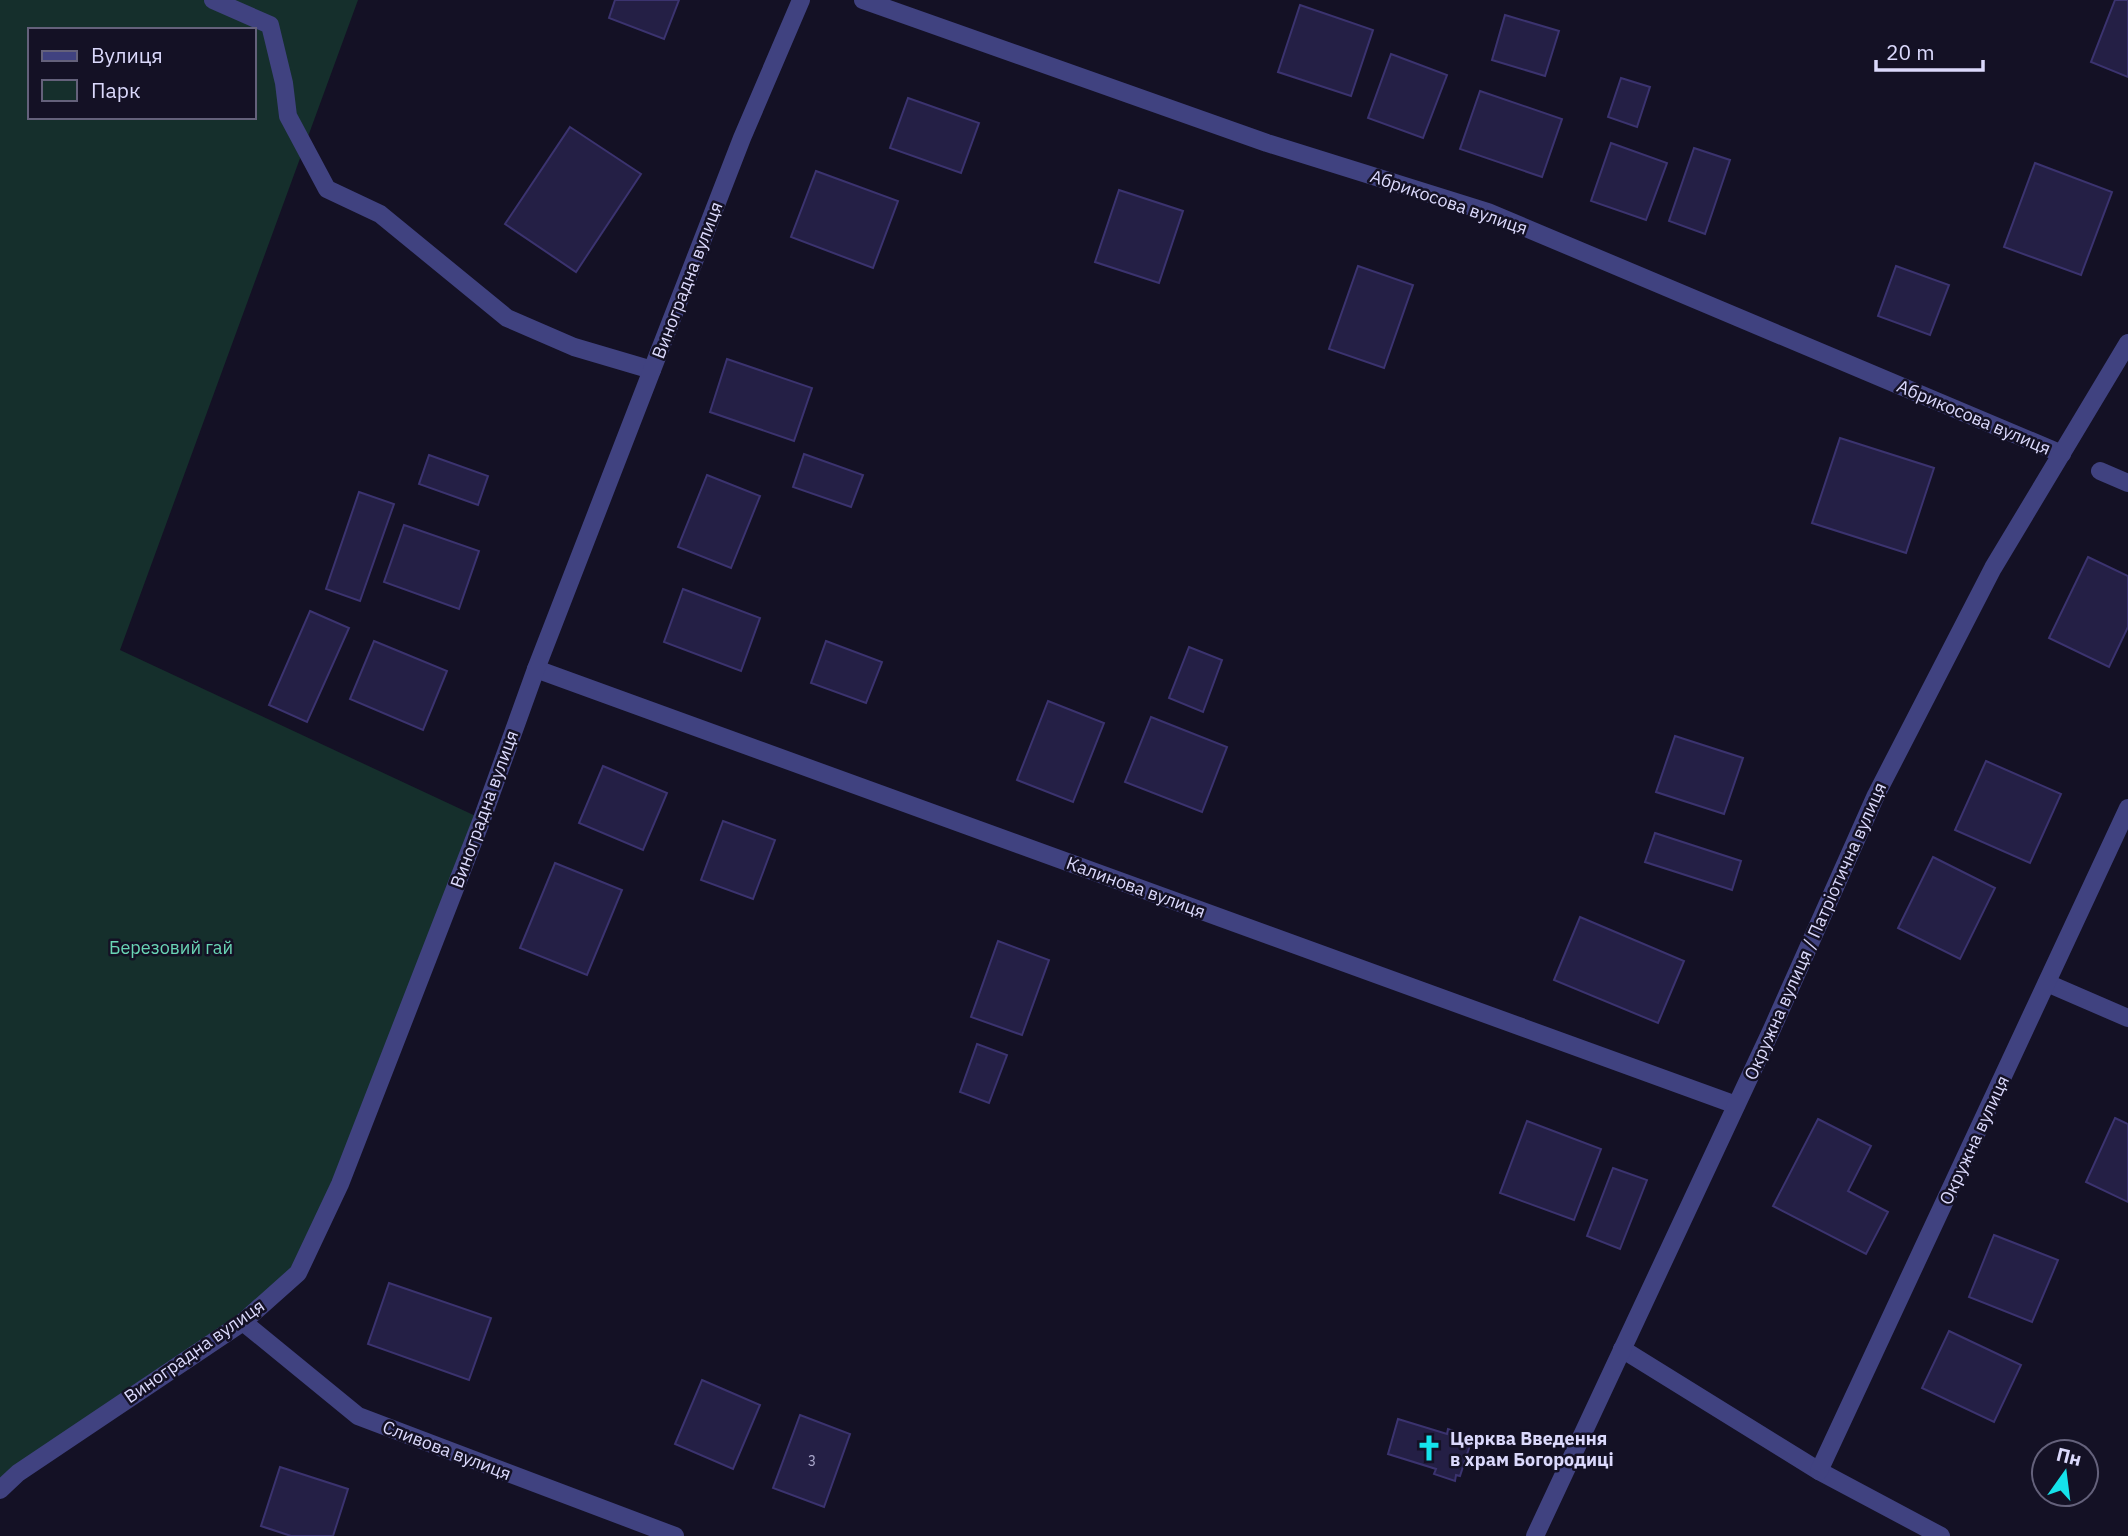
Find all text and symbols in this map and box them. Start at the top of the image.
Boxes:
legend [28,28,256,119]
scale bar [1876,28,1983,72]
text: 20 m [1886,38,1935,66]
text: Вулиця [91,41,163,69]
text: Парк [91,76,141,104]
street label: Абрикосова вулиця [1367,164,1531,240]
street label: Виноградна вулиця [646,198,728,362]
street label: Абрикосова вулиця [1894,374,2054,460]
street label: Виноградна вулиця [445,727,523,891]
street label: Окружна вулиця / Патріотична вулиця [1739,779,1891,1083]
street label: Калинова вулиця [1063,851,1209,923]
park label: Березовий гай [109,936,233,959]
street label: Окружна вулиця [1934,1072,2014,1208]
street label: Виноградна вулиця [119,1294,269,1408]
street label: Сливова вулиця [380,1415,514,1485]
place label: Церква Введення в храм Богородиці [1450,1427,1614,1471]
church icon: Церква Введення в храм Богородиці [1414,1433,1444,1463]
north arrow [2030,1438,2100,1508]
text: Пн [2054,1442,2084,1471]
house number: 3 [808,1452,816,1470]

